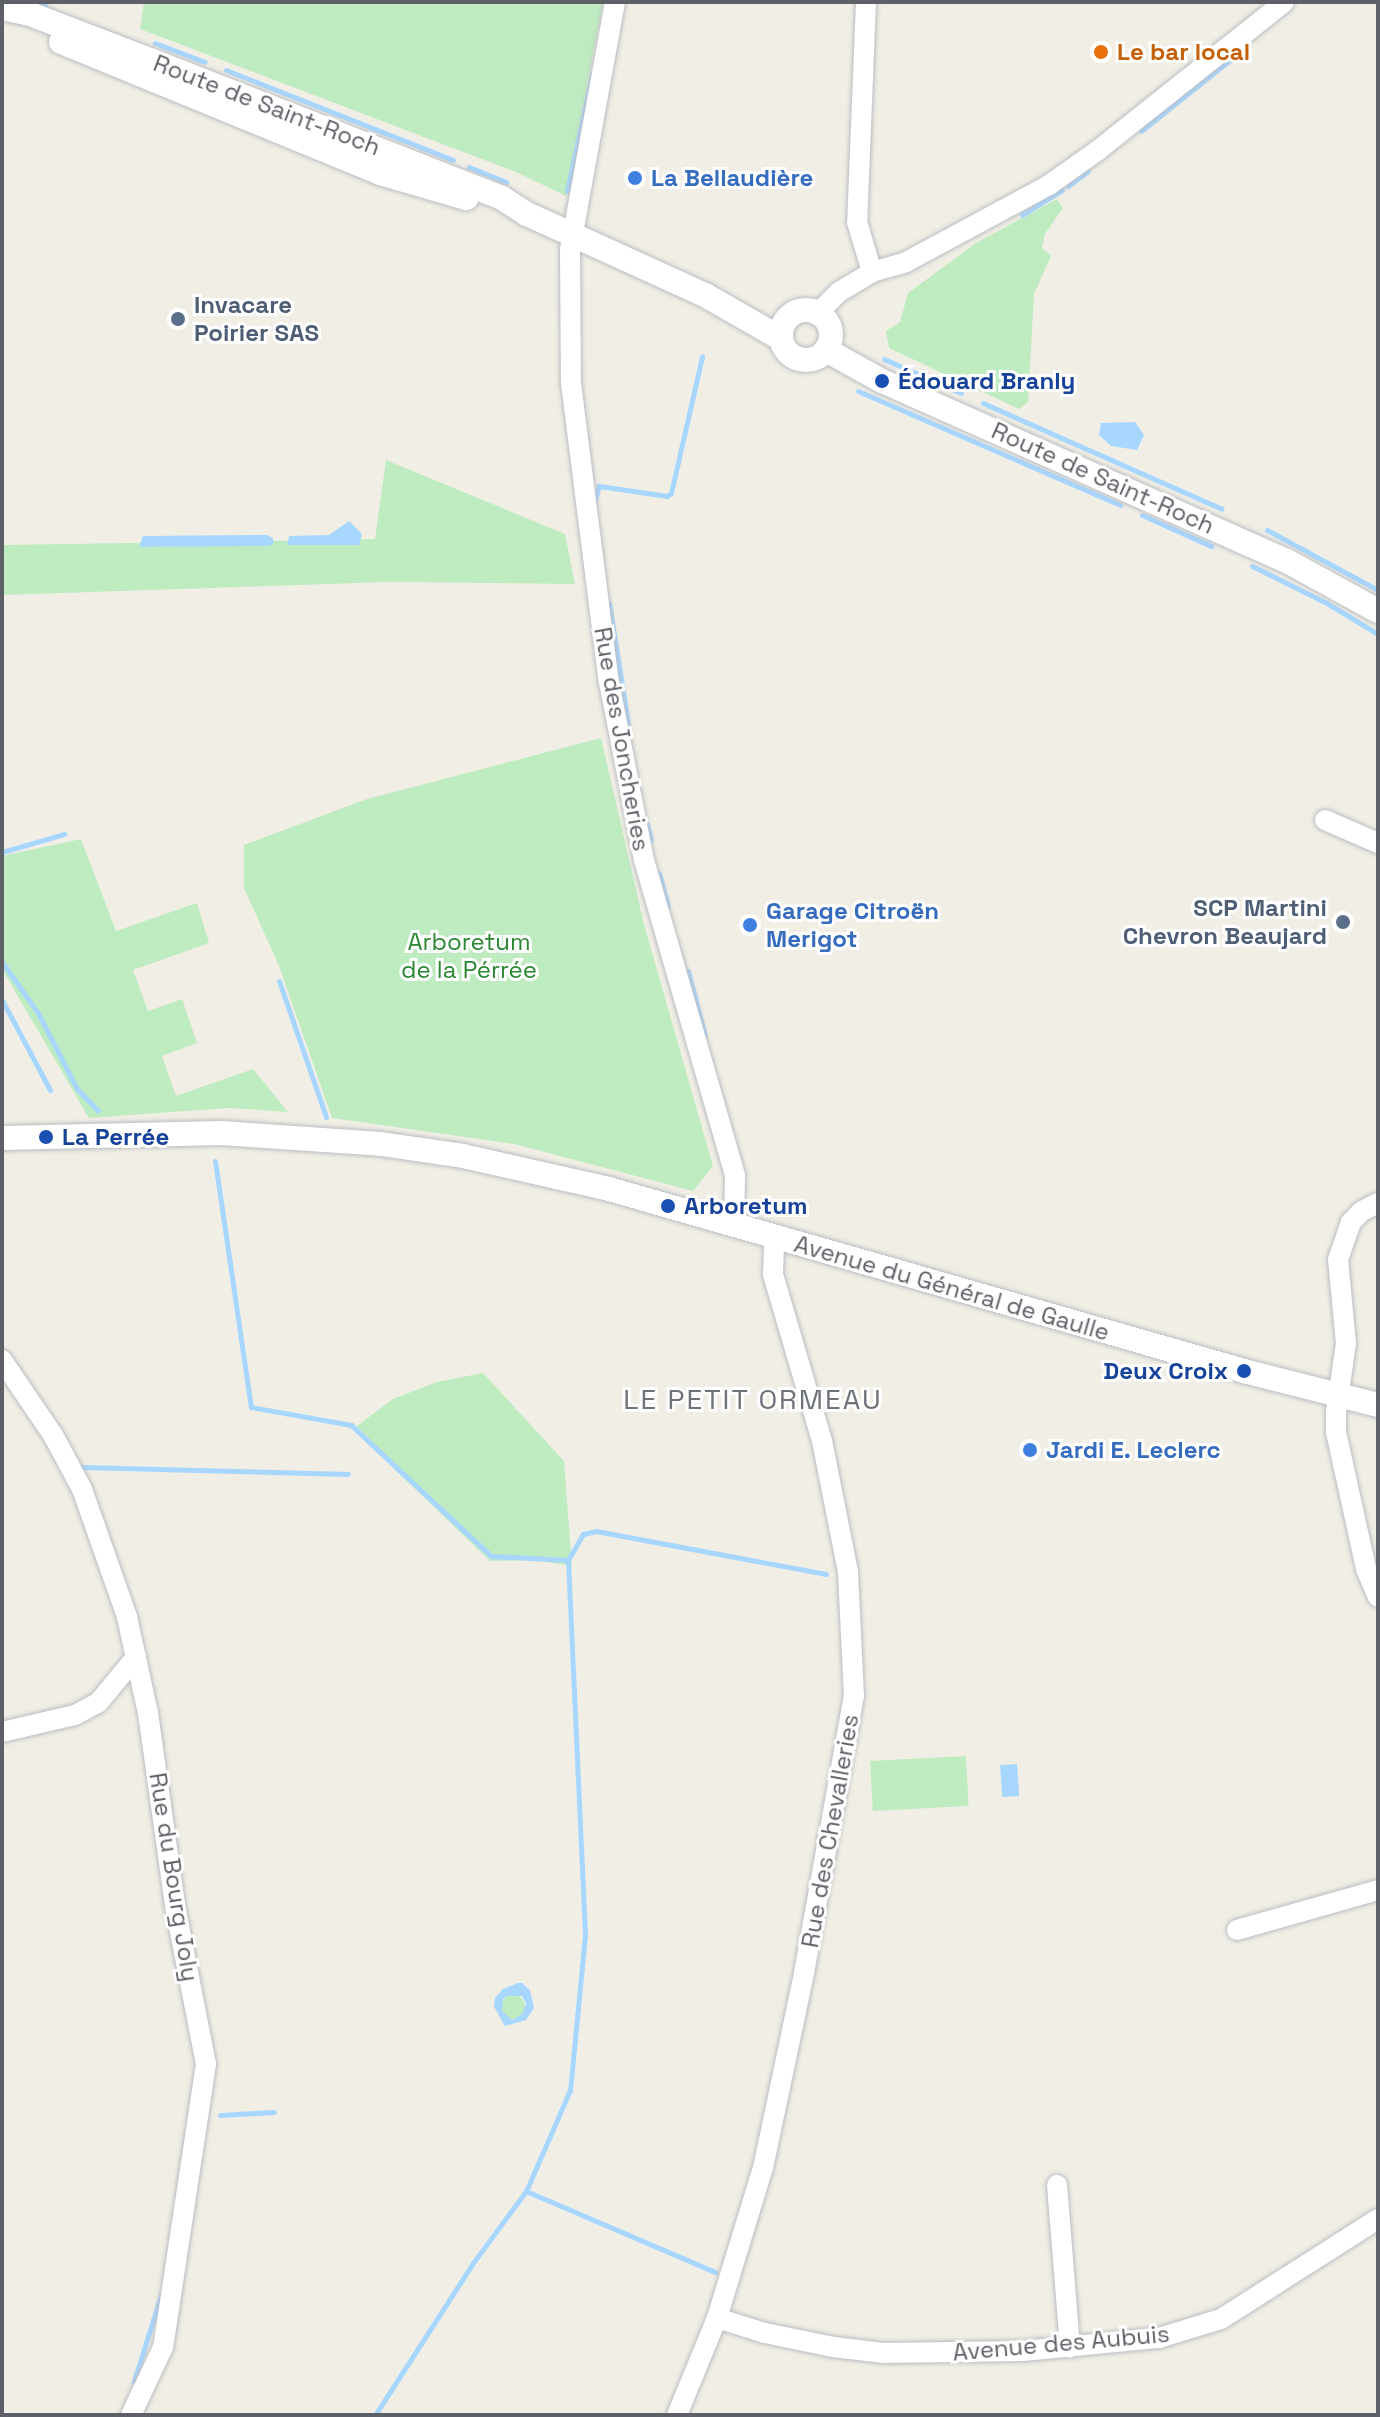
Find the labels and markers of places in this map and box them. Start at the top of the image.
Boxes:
place label: Le bar local [1117,38,1250,66]
marker: Le bar local [1092,43,1110,61]
place label: La Bellaudière [651,164,813,192]
marker: La Bellaudière [626,169,644,187]
place label: Invacare Poirier SAS [194,291,319,347]
marker: Invacare Poirier SAS [169,310,187,328]
place label: Édouard Branly [898,367,1075,395]
marker: Édouard Branly [873,372,891,390]
place label: SCP Martini Chevron Beaujard [1123,894,1327,950]
place label: Garage Citroën Merigot [766,897,939,953]
marker: SCP Martini Chevron Beaujard [1334,913,1352,931]
marker: Garage Citroën Merigot [741,916,759,934]
place label: La Perrée [62,1123,169,1151]
marker: La Perrée [37,1128,55,1146]
place label: Arboretum [684,1192,807,1220]
marker: Arboretum [659,1197,677,1215]
place label: Deux Croix [1103,1357,1228,1385]
marker: Deux Croix [1235,1362,1253,1380]
place label: Jardi E. Leclerc [1046,1436,1221,1464]
marker: Jardi E. Leclerc [1021,1441,1039,1459]

